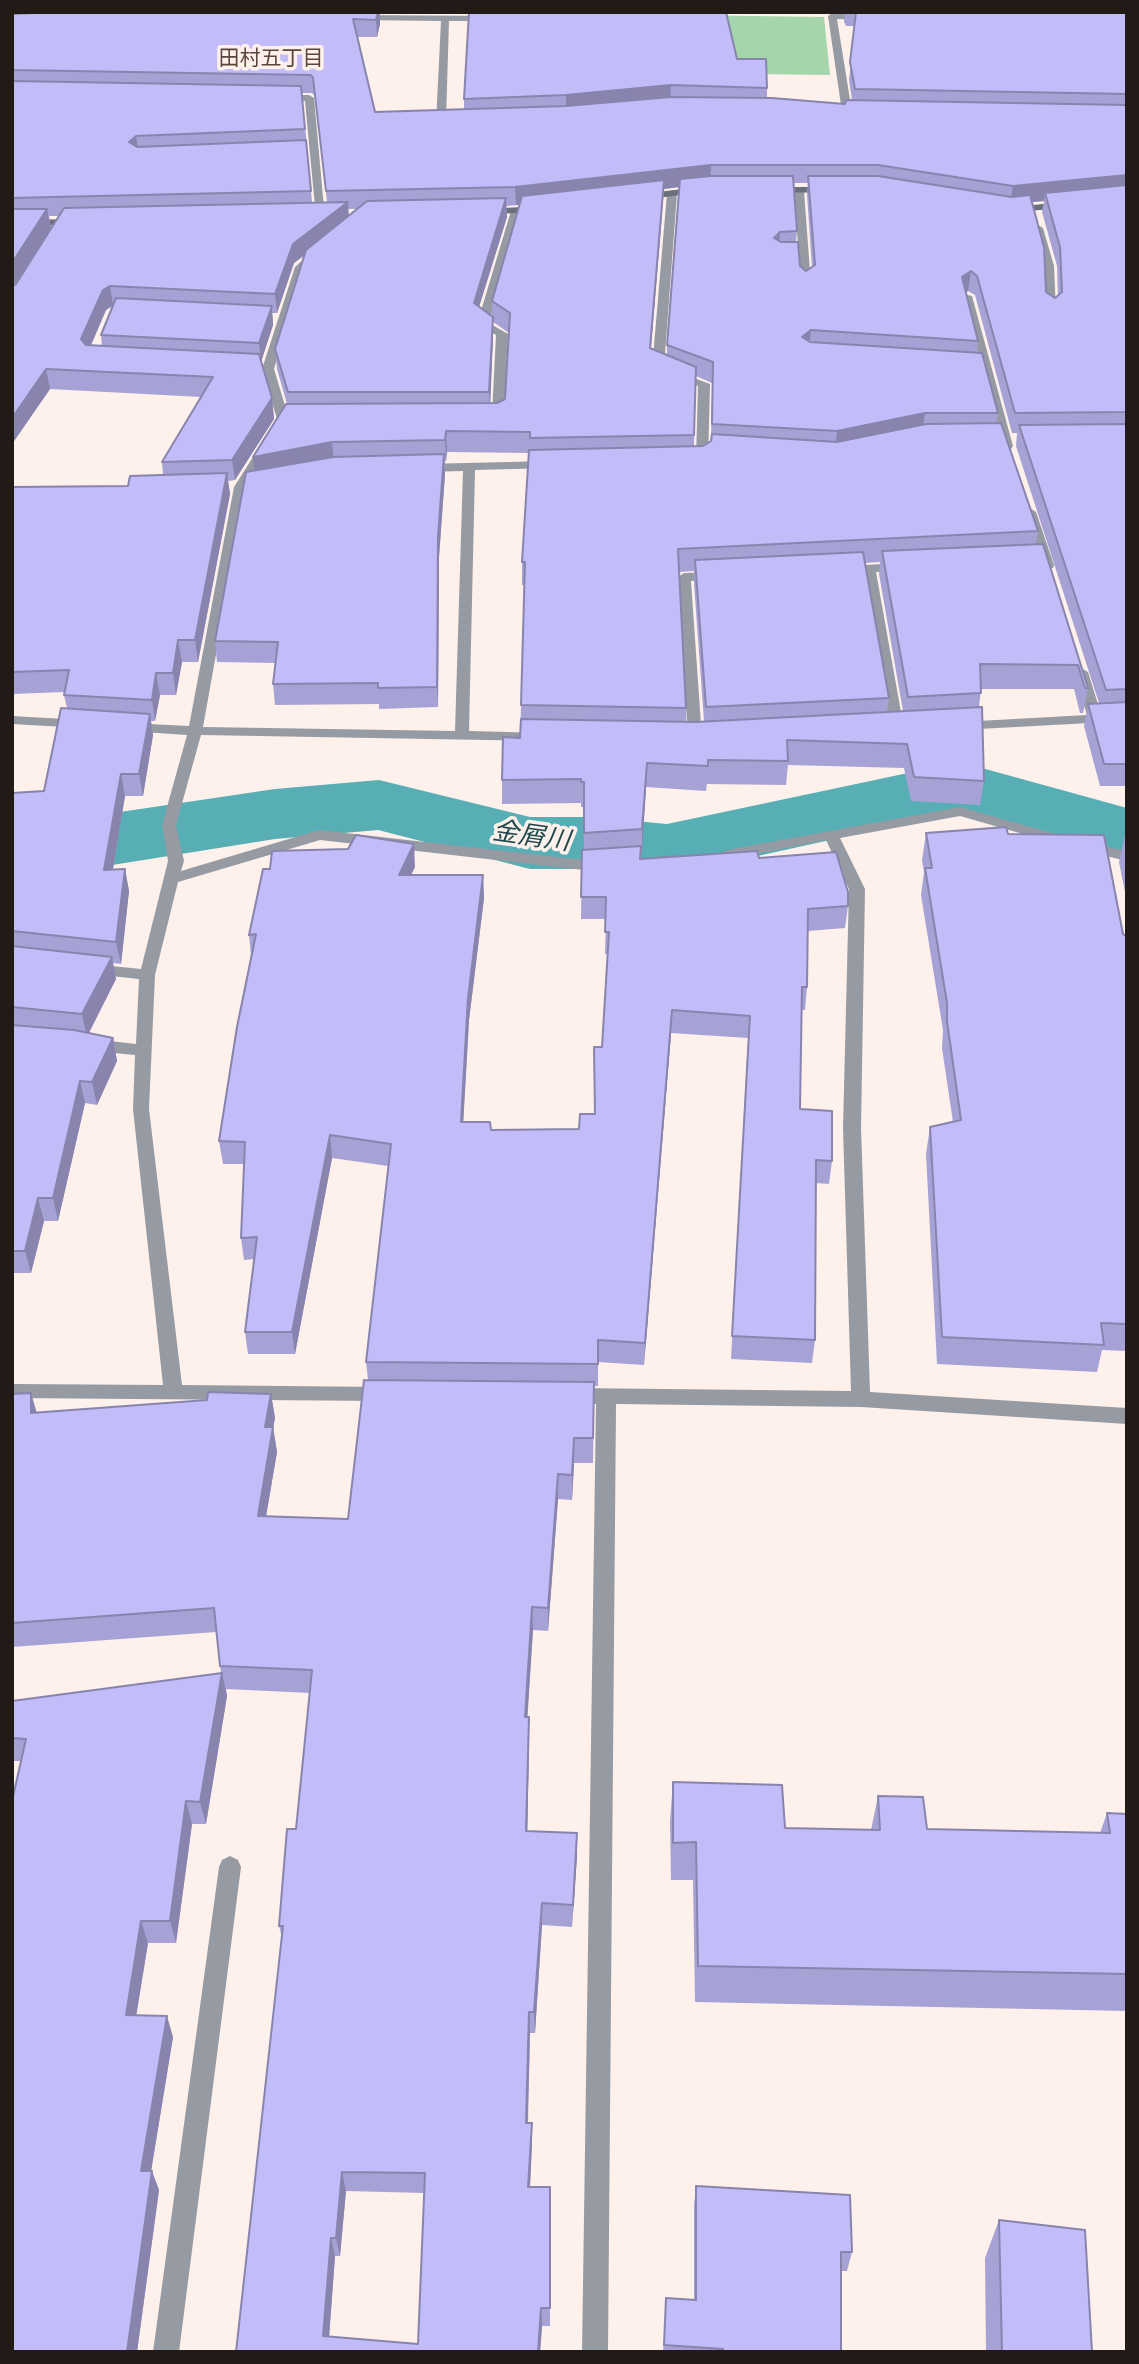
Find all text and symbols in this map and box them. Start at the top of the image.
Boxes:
district label: 田村五丁目 [219,47,323,73]
water label: 金屑川 [490,817,572,859]

